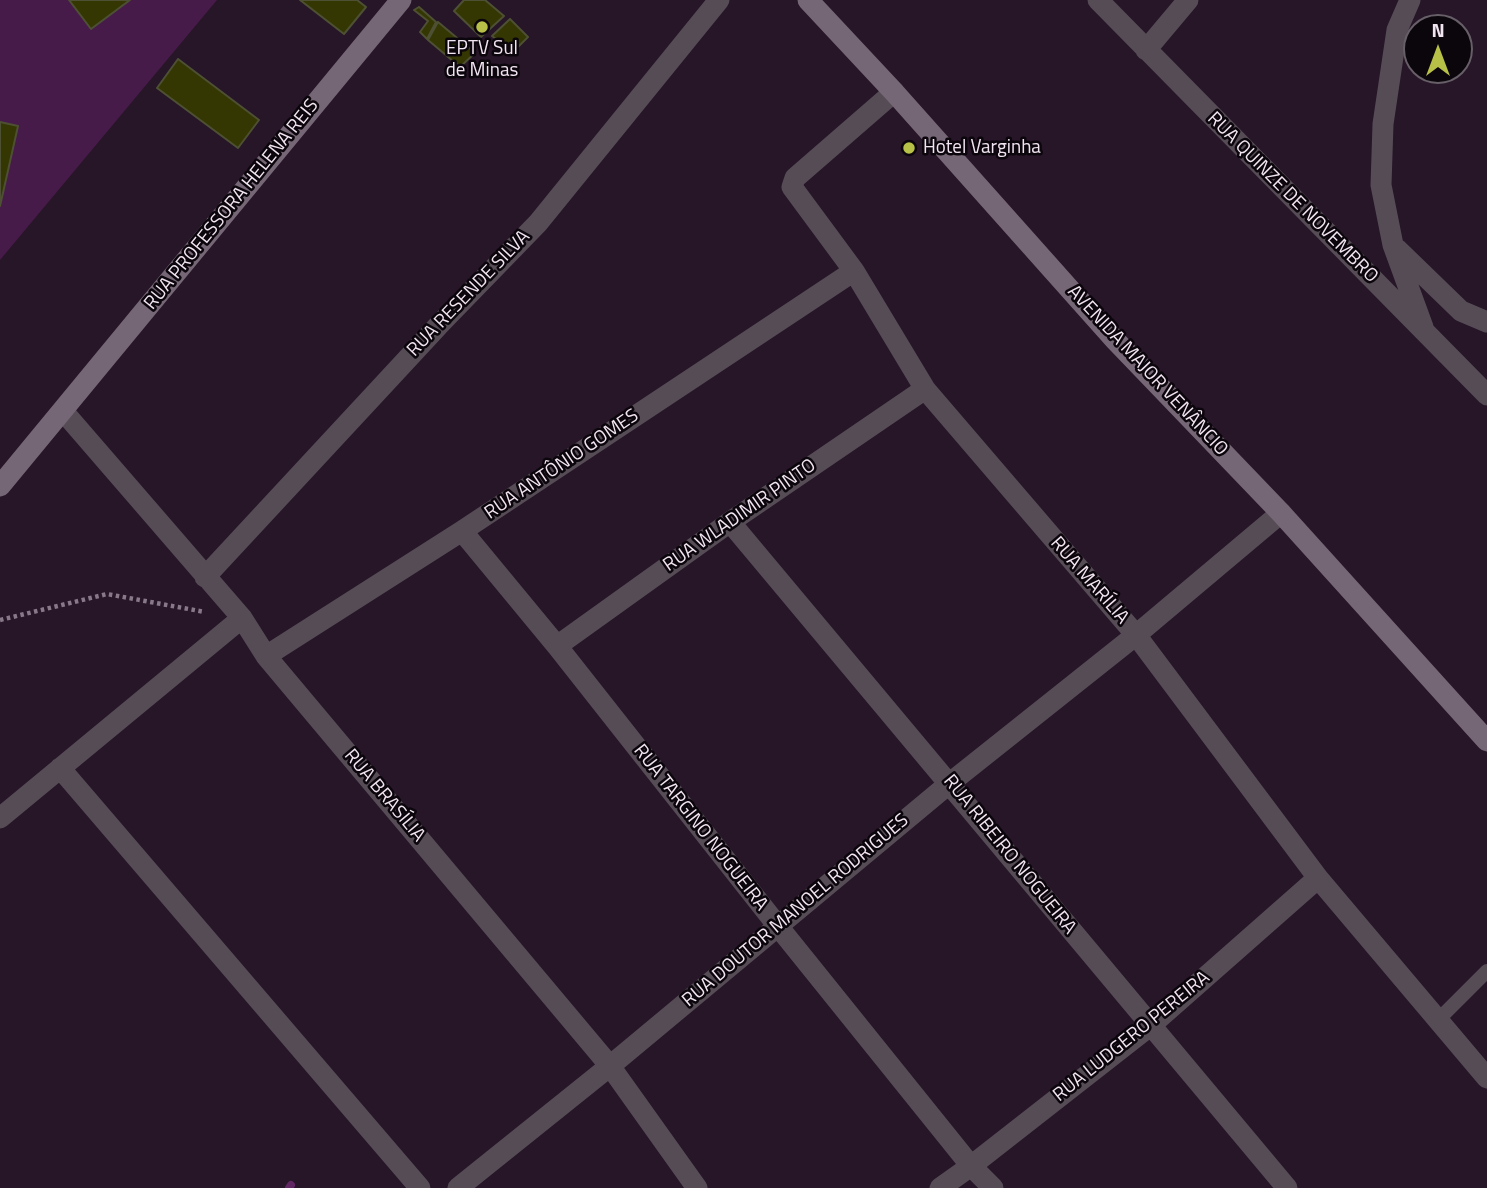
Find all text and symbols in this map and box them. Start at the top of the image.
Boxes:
north arrow [1403,14,1473,84]
text: N [1431,15,1445,44]
marker: EPTV Sul de Minas [474,19,490,35]
place label: EPTV Sul de Minas [446,38,518,82]
street label: RUA PROFESSORA HELENA REIS [140,95,324,315]
street label: RUA QUINZE DE NOVEMBRO [1202,108,1382,288]
place label: Hotel Varginha [923,137,1041,159]
marker: Hotel Varginha [901,140,917,156]
street label: RUA RESENDE SILVA [403,226,535,362]
street label: AVENIDA MAJOR VENÂNCIO [1062,281,1232,461]
street label: RUA ANTÔNIO GOMES [481,405,643,525]
street label: RUA WLADIMIR PINTO [659,455,821,577]
street label: RUA MARÍLIA [1045,533,1133,629]
street label: RUA TARGINO NOGUEIRA [628,740,772,916]
street label: RUA BRASÍLIA [339,745,429,847]
street label: RUA RIBEIRO NOGUEIRA [938,771,1080,939]
street label: RUA DOUTOR MANOEL RODRIGUES [678,810,914,1012]
street label: RUA LUDGERO PEREIRA [1049,967,1215,1107]

